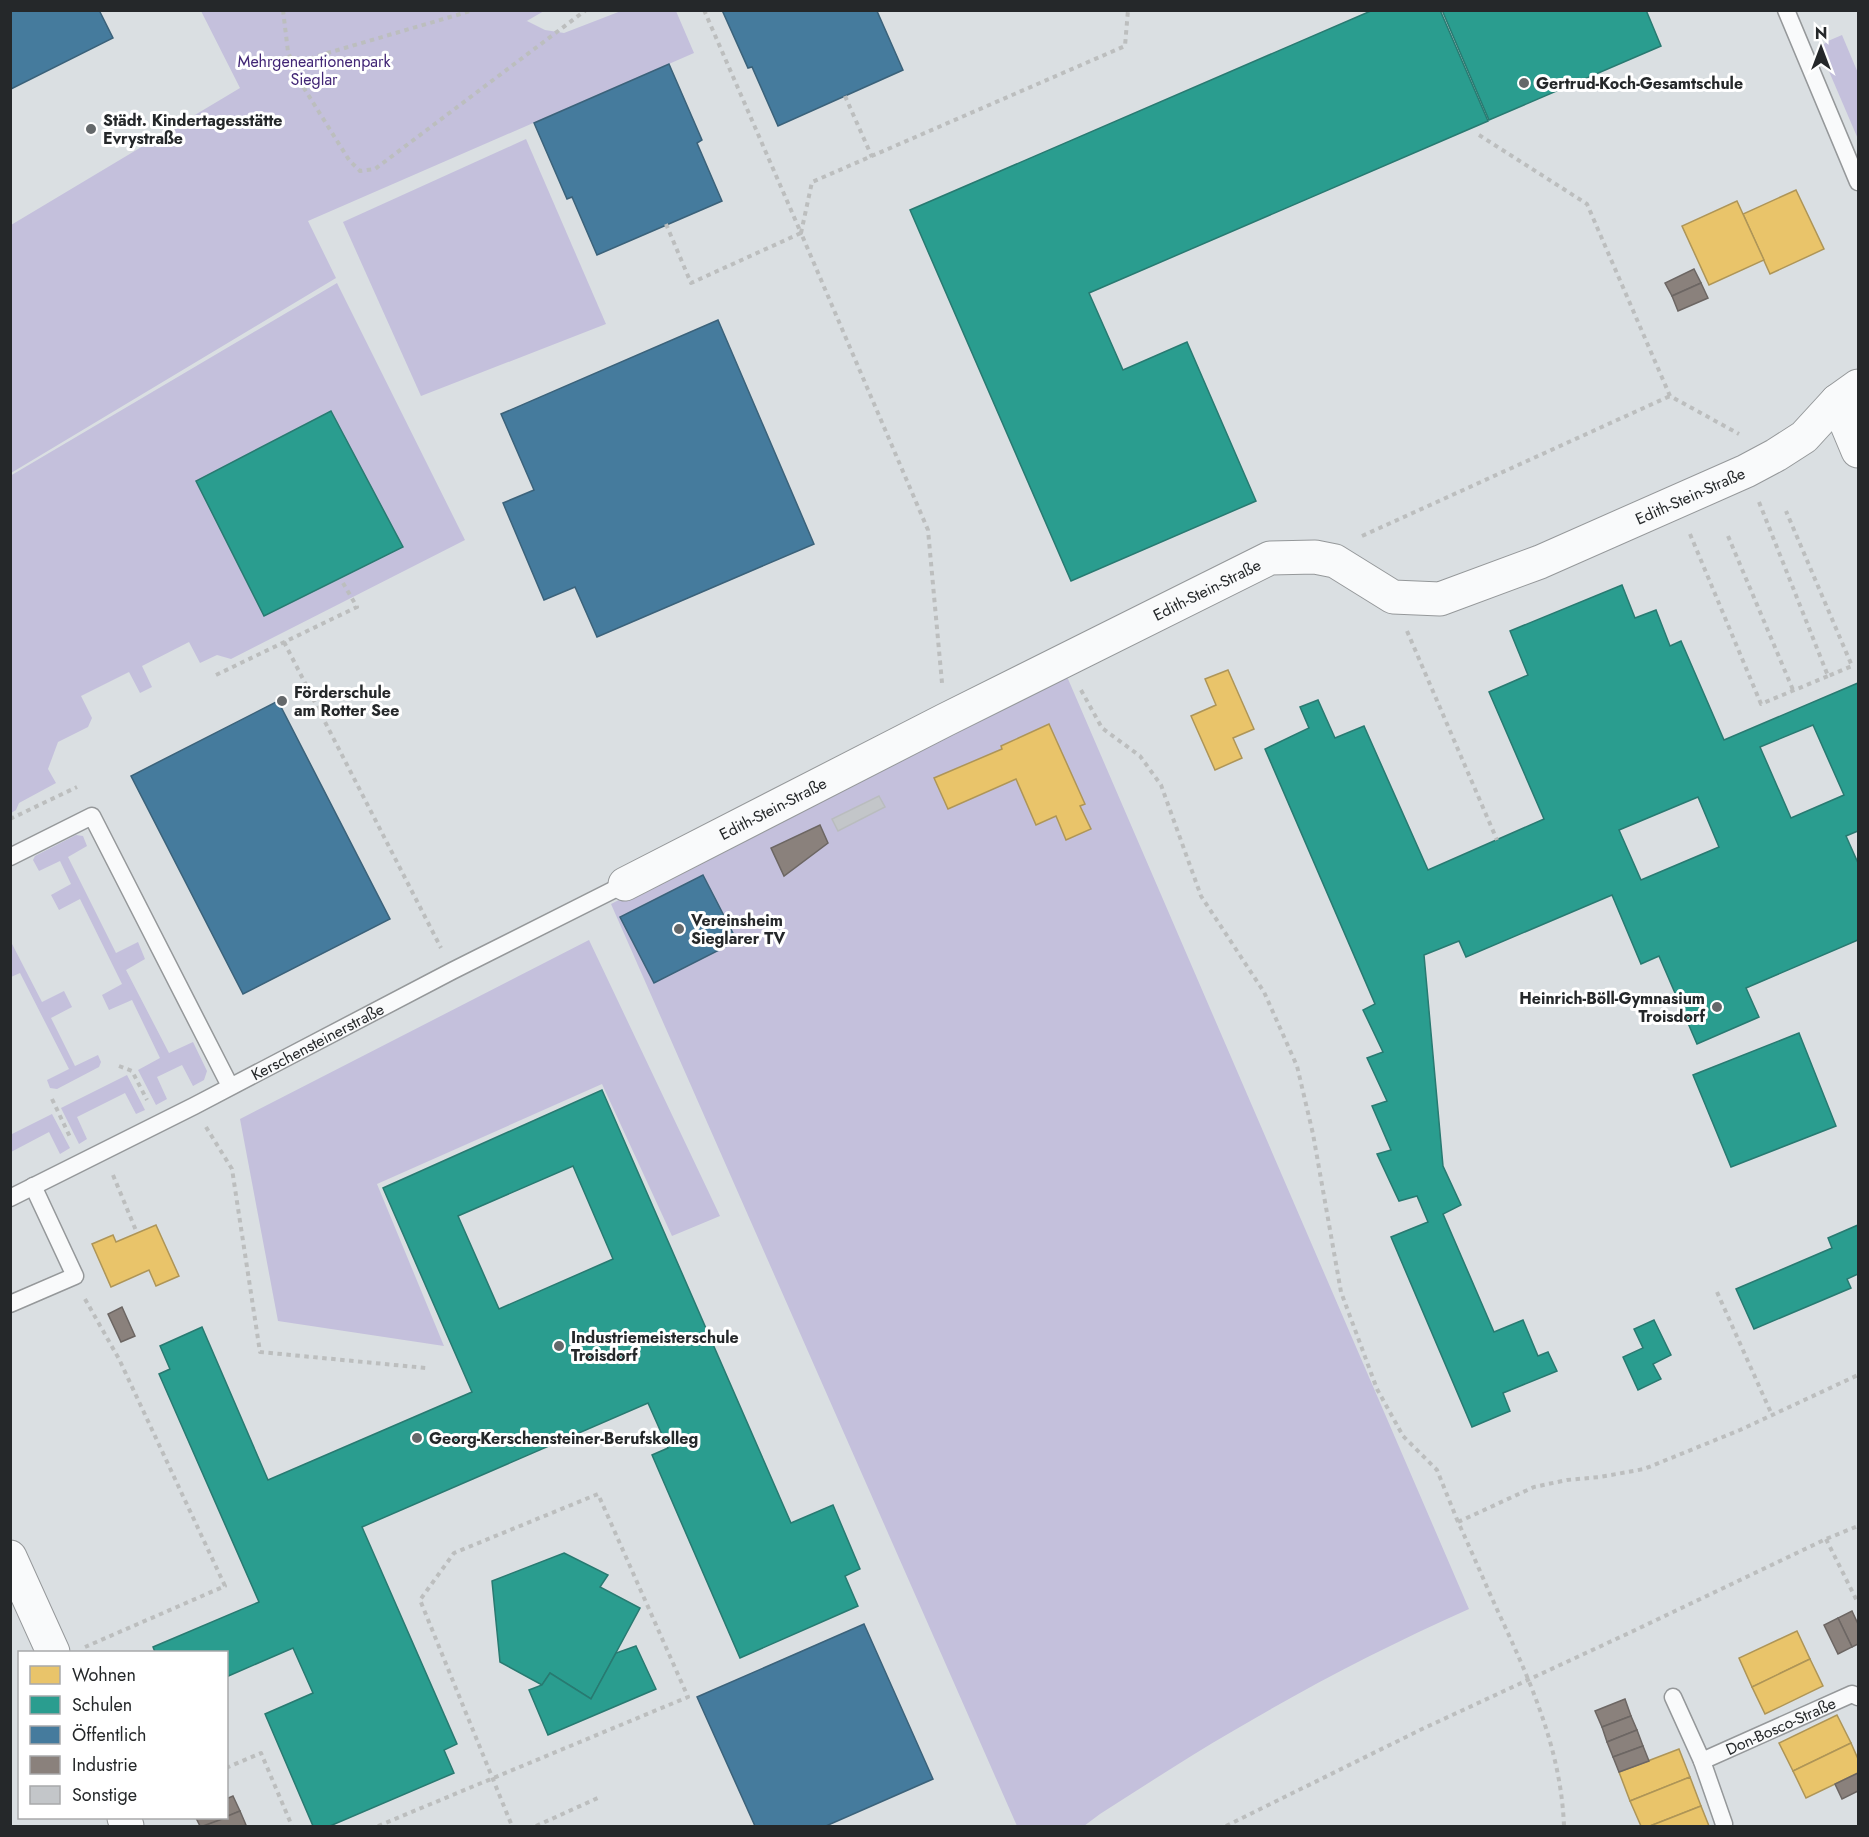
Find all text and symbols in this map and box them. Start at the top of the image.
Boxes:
north arrow [1791,18,1851,78]
text: N [1815,22,1827,45]
park label: Mehrgeneartionenpark Sieglar [237,50,392,91]
place label: Gertrud-Koch-Gesamtschule [1536,72,1743,95]
marker: Gertrud-Koch-Gesamtschule [1517,76,1531,90]
place label: Städt. Kindertagesstätte Evrystraße [103,109,283,150]
marker: Städt. Kindertagesstätte Evrystraße [84,122,98,136]
street label: Edith-Stein-Straße [1632,462,1749,531]
street label: Edith-Stein-Straße [1149,553,1265,627]
place label: Förderschule am Rotter See [294,681,399,722]
marker: Förderschule am Rotter See [275,694,289,708]
street label: Edith-Stein-Straße [715,772,831,846]
place label: Vereinsheim Sieglarer TV [690,909,786,950]
marker: Vereinsheim Sieglarer TV [672,922,686,936]
place label: Heinrich-Böll-Gymnasium Troisdorf [1519,987,1706,1028]
street label: Kerschensteinerstraße [247,998,388,1086]
marker: Heinrich-Böll-Gymnasium Troisdorf [1710,1000,1724,1014]
place label: Industriemeisterschule Troisdorf [571,1326,739,1367]
marker: Industriemeisterschule Troisdorf [552,1339,566,1353]
place label: Georg-Kerschensteiner-Berufskolleg [429,1427,698,1450]
marker: Georg-Kerschensteiner-Berufskolleg [410,1431,424,1445]
legend [18,1651,228,1819]
text: Wohnen [72,1662,136,1688]
text: Schulen [72,1692,132,1718]
street label: Don-Bosco-Straße [1722,1692,1840,1761]
text: Öffentlich [72,1722,146,1748]
text: Industrie [72,1752,137,1778]
text: Sonstige [72,1782,137,1808]

